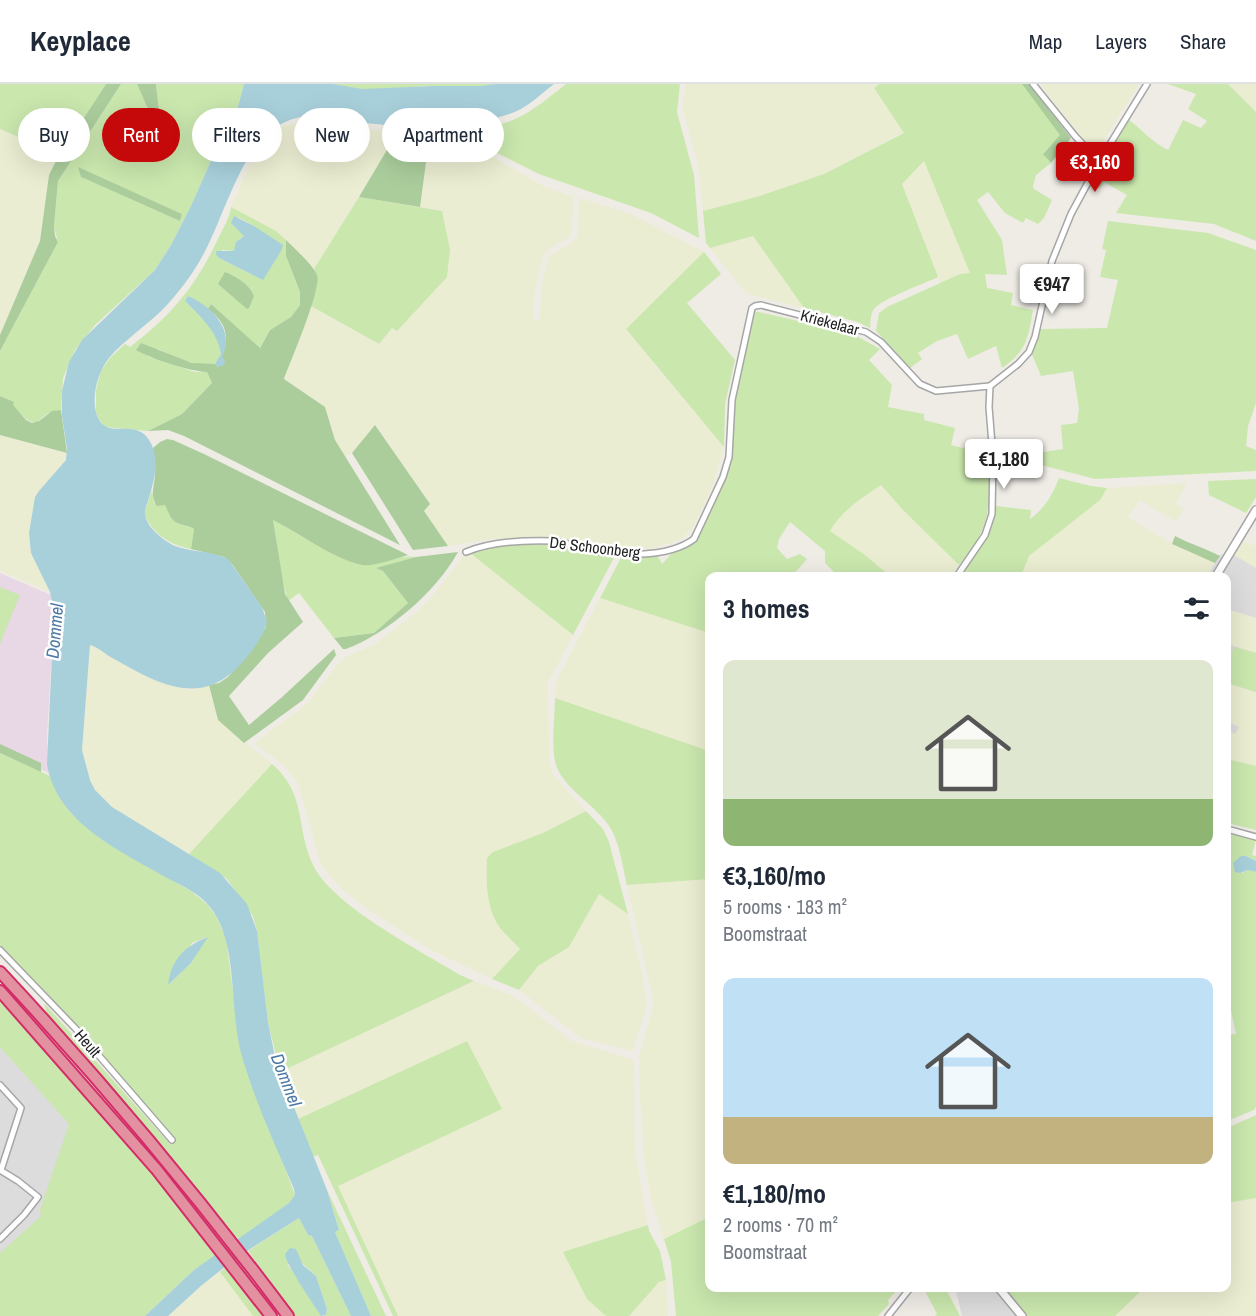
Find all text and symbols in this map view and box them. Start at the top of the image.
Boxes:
text: Keyplace [30,22,131,60]
text: Map [1029,27,1062,56]
text: Layers [1095,27,1147,56]
text: Share [1180,27,1226,56]
chip: Buy [18,108,90,162]
chip: Rent [102,108,180,162]
chip: Filters [192,108,282,162]
chip: New [294,108,370,162]
chip: Apartment [382,108,504,162]
pin: €3,160 [1046,142,1144,193]
text: €3,160 [1070,148,1120,175]
pin: €947 [1016,264,1088,315]
text: €947 [1034,270,1070,297]
street label: Kriekelaar [798,304,862,341]
pin: €1,180 [955,439,1053,490]
text: €1,180 [979,445,1029,472]
street label: De Schoonberg [548,531,642,564]
text: 3 homes [723,591,810,626]
icon: filters [1180,592,1213,625]
water label: Dommel [40,602,69,659]
icon: home [914,699,1022,807]
text: €3,160/mo [723,858,826,893]
text: 5 rooms · 183 m² [723,893,847,920]
text: Boomstraat [723,920,807,947]
icon: home [914,1017,1022,1125]
street label: Heult [70,1024,107,1062]
water label: Dommel [265,1050,308,1111]
text: €1,180/mo [723,1176,826,1211]
text: 2 rooms · 70 m² [723,1211,838,1238]
text: Boomstraat [723,1238,807,1265]

